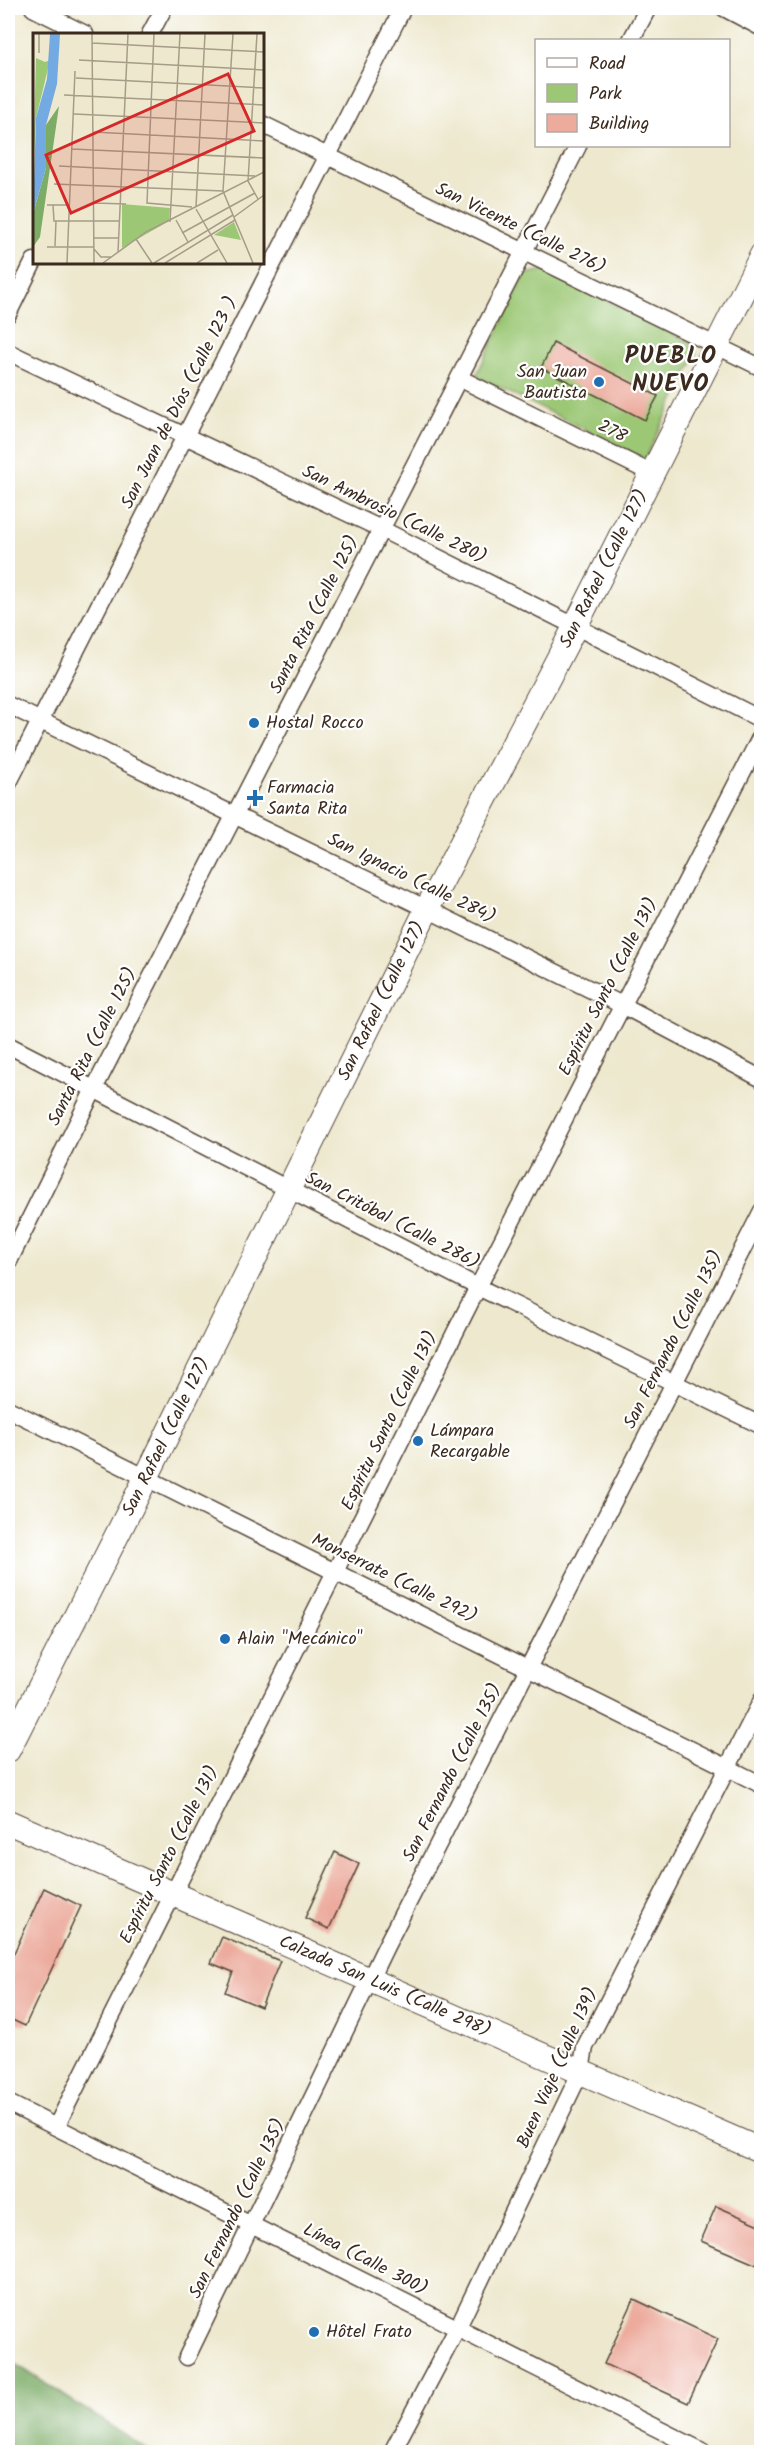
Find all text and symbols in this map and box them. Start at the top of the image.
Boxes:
inset map [33,33,264,264]
legend [535,39,730,147]
text: Road [589,50,626,79]
text: Park [589,80,622,109]
text: Building [589,110,649,139]
street label: San Vicente (Calle 276) [430,175,610,283]
street label: San Juan de Díos (Calle 123 ) [114,292,246,514]
district label: PUEBLO NUEVO [625,337,717,404]
place label: San Juan Bautista [517,358,587,408]
marker: San Juan Bautista [592,375,606,389]
street label: 278 [592,412,632,452]
street label: San Ambrosio (Calle 280) [297,458,491,572]
street label: San Rafael (Calle 127) [552,485,656,653]
street label: Santa Rita (Calle 125) [262,531,368,699]
place label: Hostal Rocco [266,709,364,738]
marker: Hostal Rocco [247,716,261,730]
place label: Farmacia Santa Rita [267,774,347,824]
marker: Farmacia Santa Rita [248,791,262,805]
street label: San Ignacio (calle 284) [322,826,500,932]
street label: Espíritu Santo (Calle 131) [551,893,667,1081]
street label: San Rafael (Calle 127) [330,916,433,1086]
street label: Santa Rita (Calle 125) [40,963,146,1131]
street label: San Critóbal (Calle 286) [299,1164,485,1278]
street label: San Fernando (Calle 135) [616,1246,732,1434]
street label: Espíritu Santo (Calle 131) [334,1326,446,1516]
street label: San Rafael (Calle 127) [114,1352,218,1521]
place label: Lámpara Recargable [430,1417,510,1467]
marker: Lámpara Recargable [411,1434,425,1448]
street label: Monserrate (Calle 292) [306,1526,482,1632]
place label: Alain "Mecánico" [237,1625,363,1654]
marker: Alain "Mecánico" [218,1632,232,1646]
street label: San Fernando (Calle 135) [395,1679,511,1867]
street label: Espíritu Santo (Calle 131) [112,1761,228,1949]
street label: Calzada San Luis (Calle 298) [274,1927,495,2045]
street label: Buen Viaje (Calle 139) [510,1983,606,2153]
street label: San Fernando (Calle 135) [182,2114,294,2304]
street label: Línea (Calle 300) [297,2216,433,2304]
place label: Hôtel Frato [326,2318,412,2347]
marker: Hôtel Frato [307,2325,321,2339]

